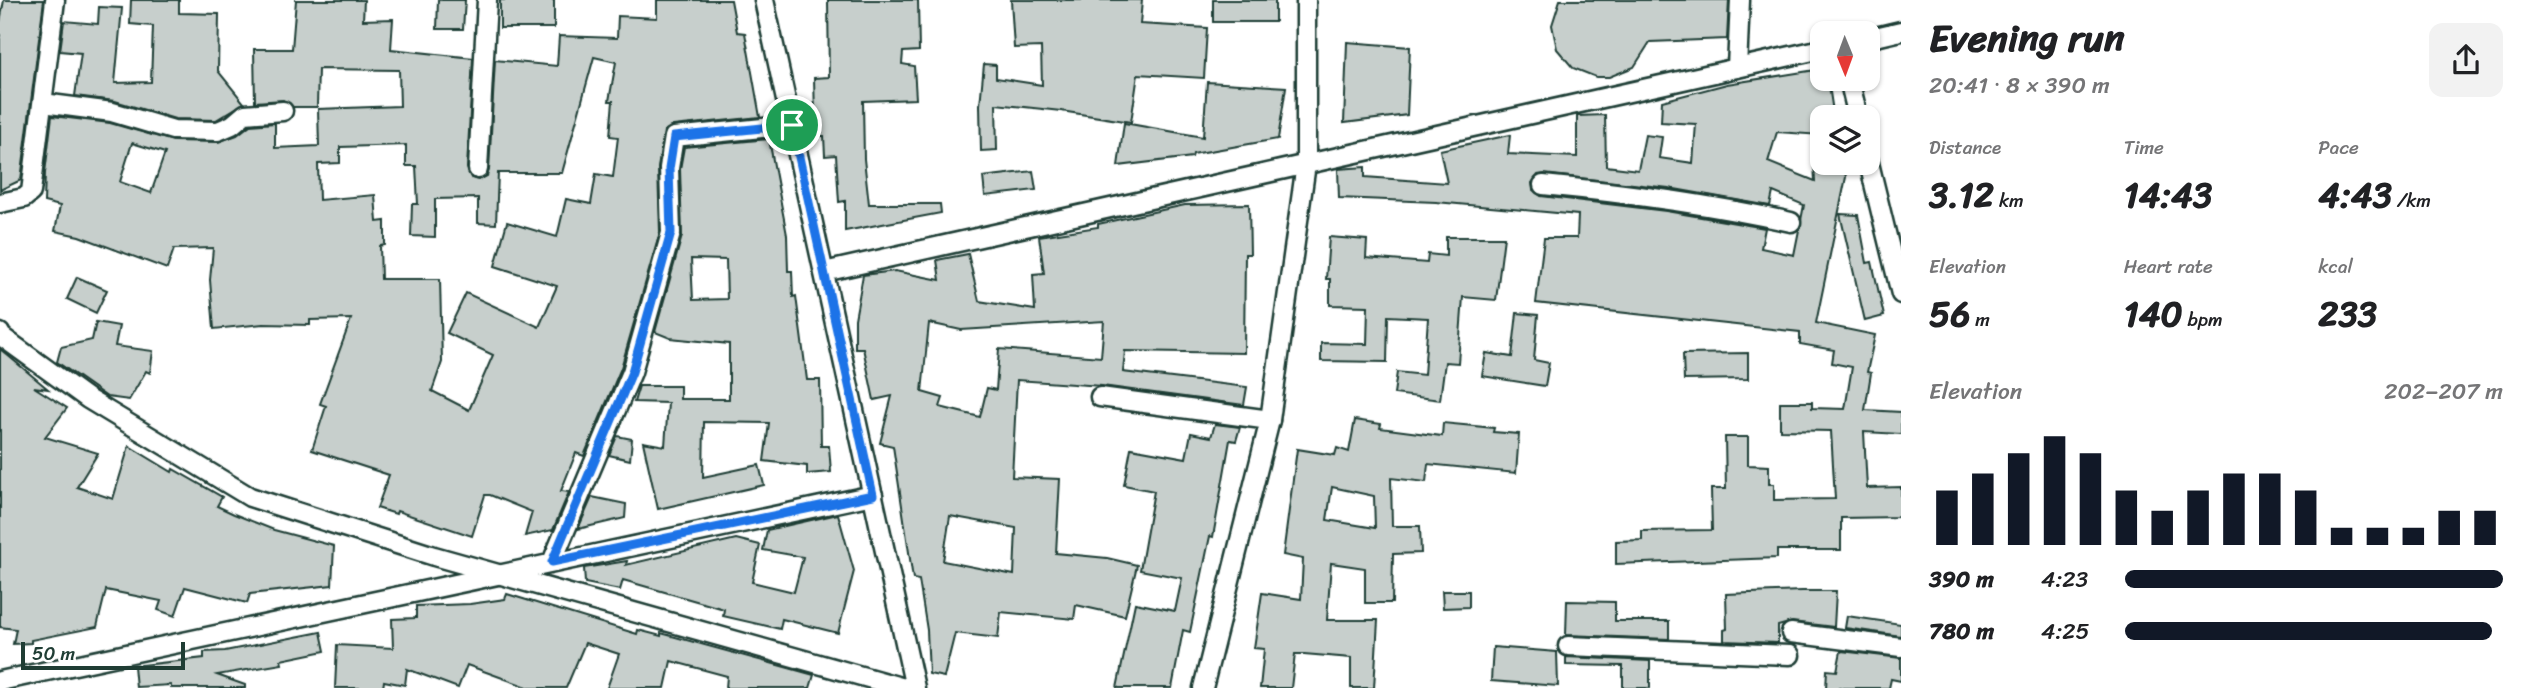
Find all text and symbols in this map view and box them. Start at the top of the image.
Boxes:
text: Evening run [1929,5,2125,72]
north arrow [1810,21,1880,91]
map controls [1810,21,1880,175]
button: share [2429,23,2503,97]
text: 20:41 · 8 × 390 m [1929,65,2110,106]
pin [762,95,822,155]
button: layers [1810,105,1880,175]
icon: arrive [773,106,811,144]
text: Distance [1929,131,2001,164]
text: Time [2124,131,2164,164]
text: Pace [2318,131,2359,164]
text: 3.12 [1929,164,1994,226]
text: 14:43 [2124,164,2212,226]
text: 4:43 [2318,164,2392,226]
text: km [1994,184,2024,217]
text: /km [2392,184,2431,217]
text: Elevation [1929,250,2006,283]
text: Heart rate [2124,250,2213,283]
text: kcal [2318,250,2353,283]
text: 56 [1929,283,1970,345]
text: 140 [2124,283,2183,345]
text: 233 [2318,283,2377,345]
text: m [1970,303,1990,336]
text: bpm [2183,303,2223,336]
text: Elevation [1929,371,2022,412]
text: 202–207 m [2384,371,2503,412]
text: 390 m [1929,559,1994,600]
text: 4:23 [2041,559,2088,600]
text: 780 m [1929,611,1994,652]
text: 4:25 [2041,611,2090,652]
text: 50 m [32,637,75,670]
scale bar [21,639,186,671]

